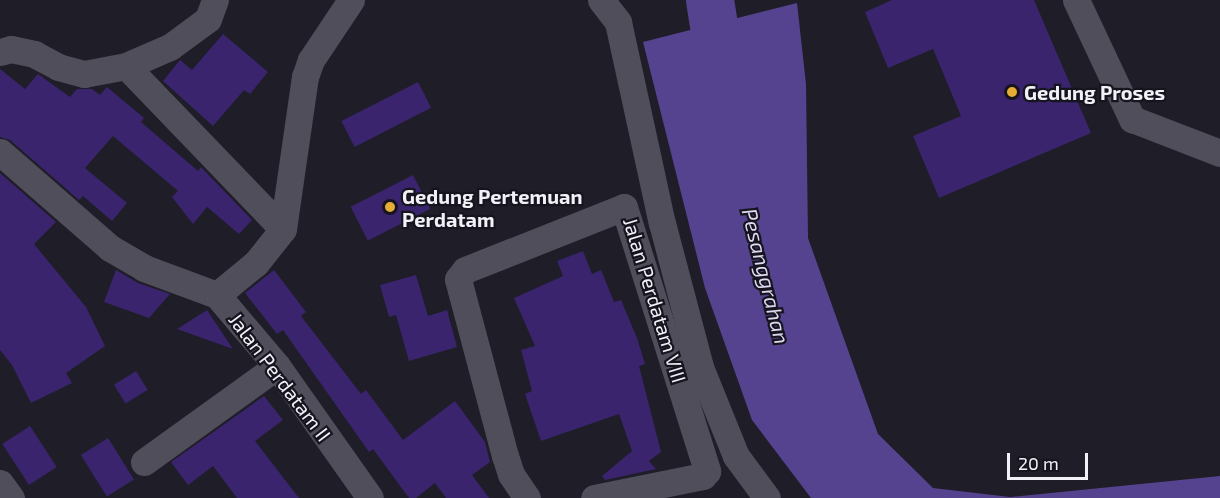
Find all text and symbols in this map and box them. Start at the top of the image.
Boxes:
place label: Gedung Proses [1024,80,1165,104]
marker: Gedung Proses [1005,85,1019,99]
place label: Gedung Pertemuan Perdatam [402,184,582,231]
marker: Gedung Pertemuan Perdatam [383,200,397,214]
water label: Pesanggrahan [737,205,795,347]
street label: Jalan Perdatam VIII [618,214,692,386]
street label: Jalan Perdatam II [224,308,336,446]
scale bar [1010,441,1091,479]
text: 20 m [1018,452,1059,474]

